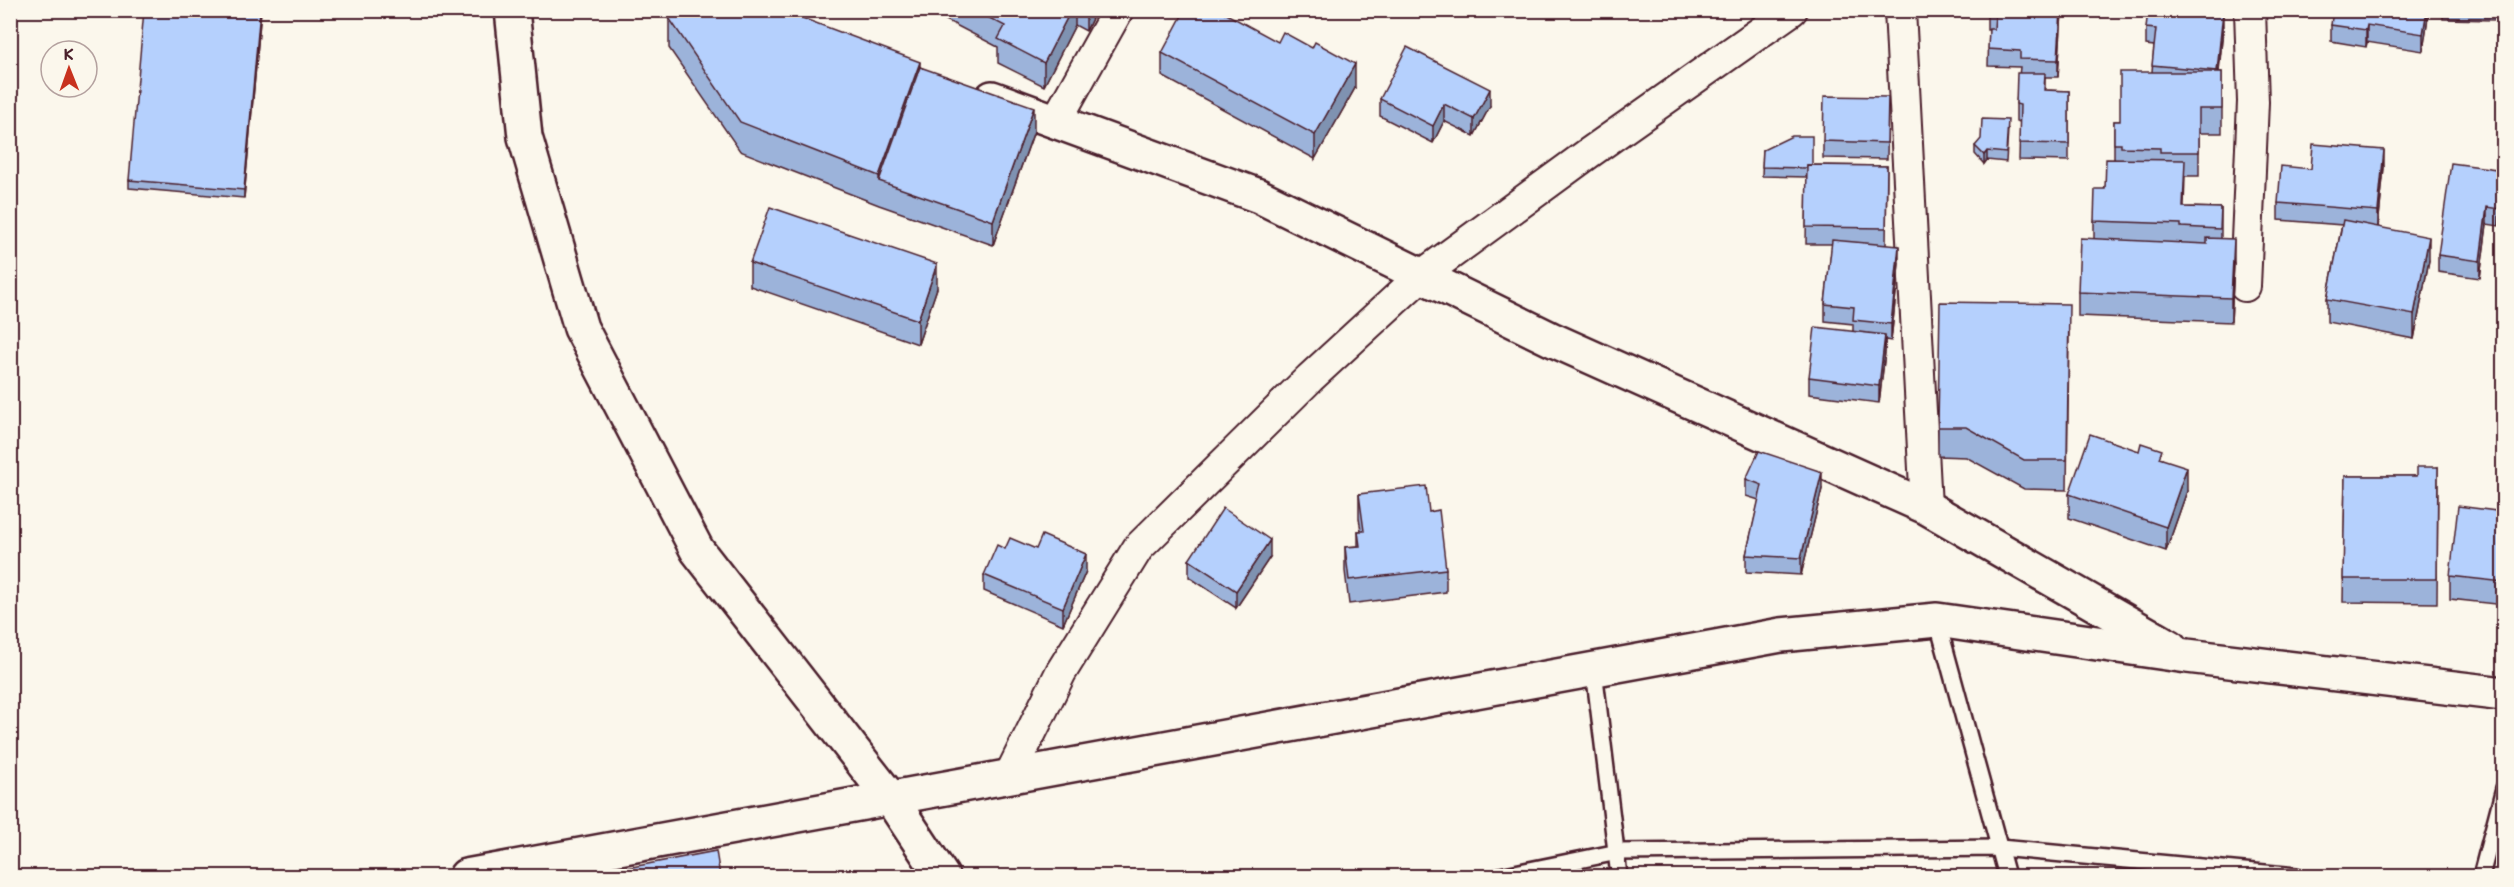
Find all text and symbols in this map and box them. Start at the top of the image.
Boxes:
north arrow [39,39,99,99]
text: K [63,43,74,64]

